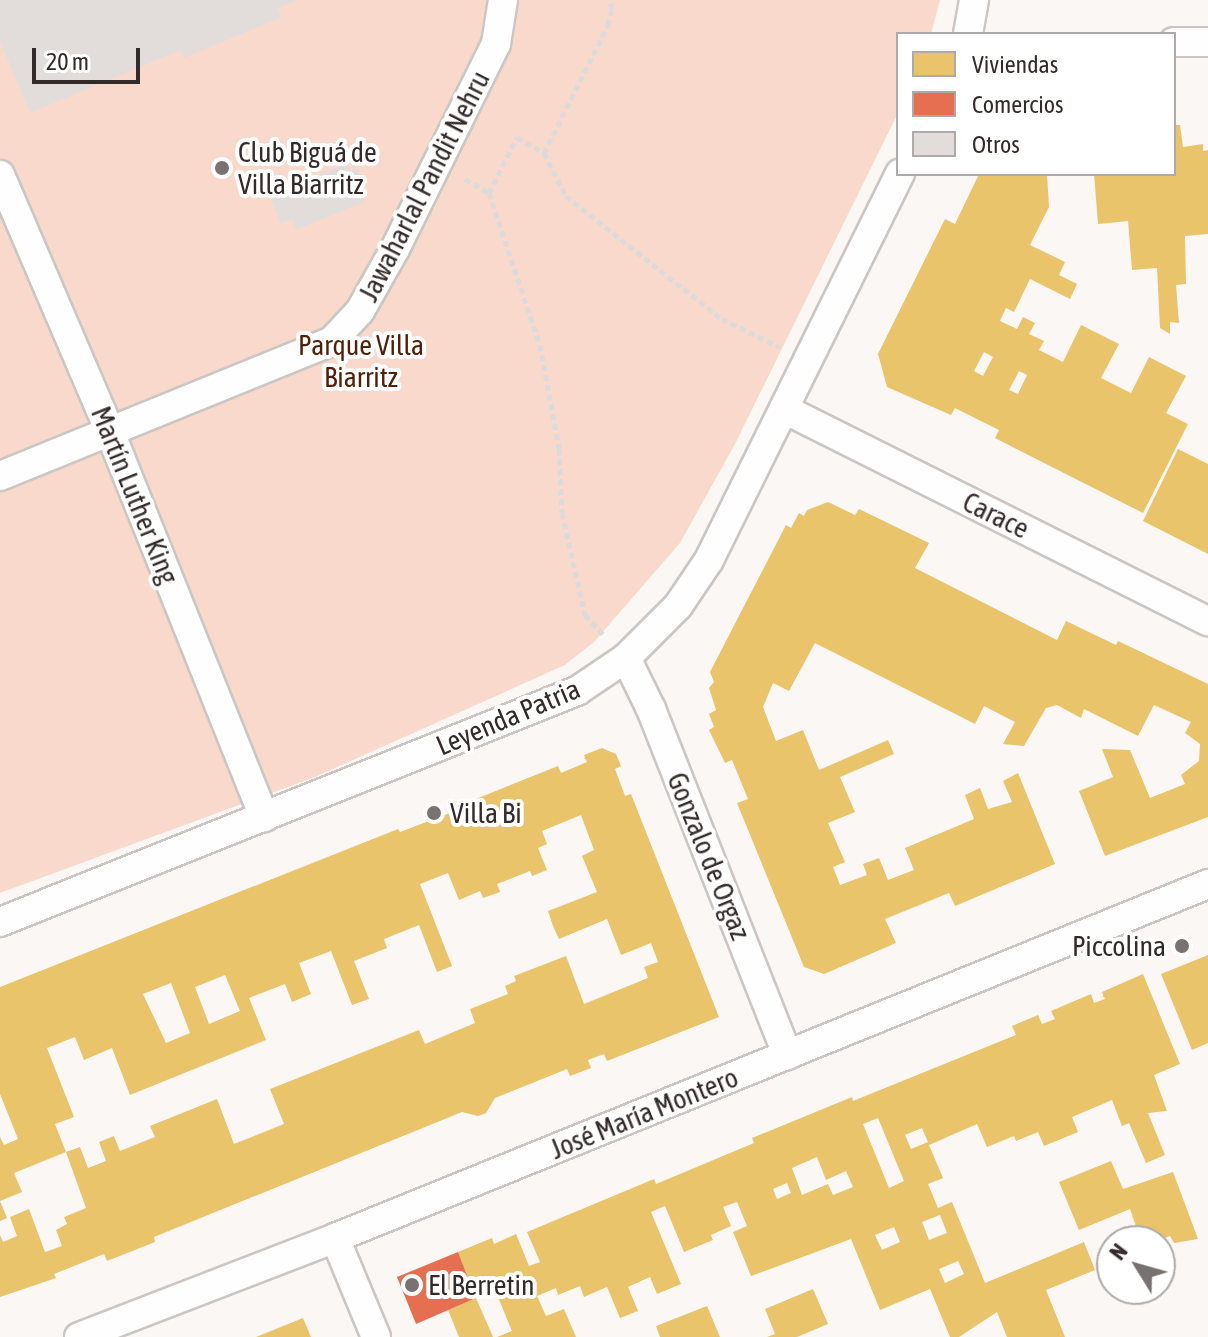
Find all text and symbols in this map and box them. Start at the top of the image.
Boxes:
scale bar [36,32,144,82]
legend [896,32,1176,176]
text: 20 m [46,48,89,75]
text: Viviendas [972,51,1058,78]
street label: Jawaharlal Pandit Nehru [351,65,497,307]
text: Comercios [972,91,1064,118]
text: Otros [972,131,1020,158]
place label: Club Biguá de Villa Biarritz [238,135,377,201]
marker: Club Biguá de Villa Biarritz [213,159,231,177]
park label: Parque Villa Biarritz [298,328,424,394]
street label: Martín Luther King [84,401,186,589]
street label: Carace [957,485,1035,545]
street label: Leyenda Patria [431,672,585,762]
street label: Gonzalo de Orgaz [660,768,758,944]
place label: Villa Bi [450,796,522,830]
marker: Villa Bi [425,804,443,822]
place label: Piccolina [1072,929,1166,963]
marker: Piccolina [1173,937,1191,955]
street label: José María Montero [545,1060,743,1166]
north arrow [1096,1225,1176,1305]
text: N [1104,1239,1133,1265]
place label: El Berretin [428,1268,534,1302]
marker: El Berretin [403,1276,421,1294]

